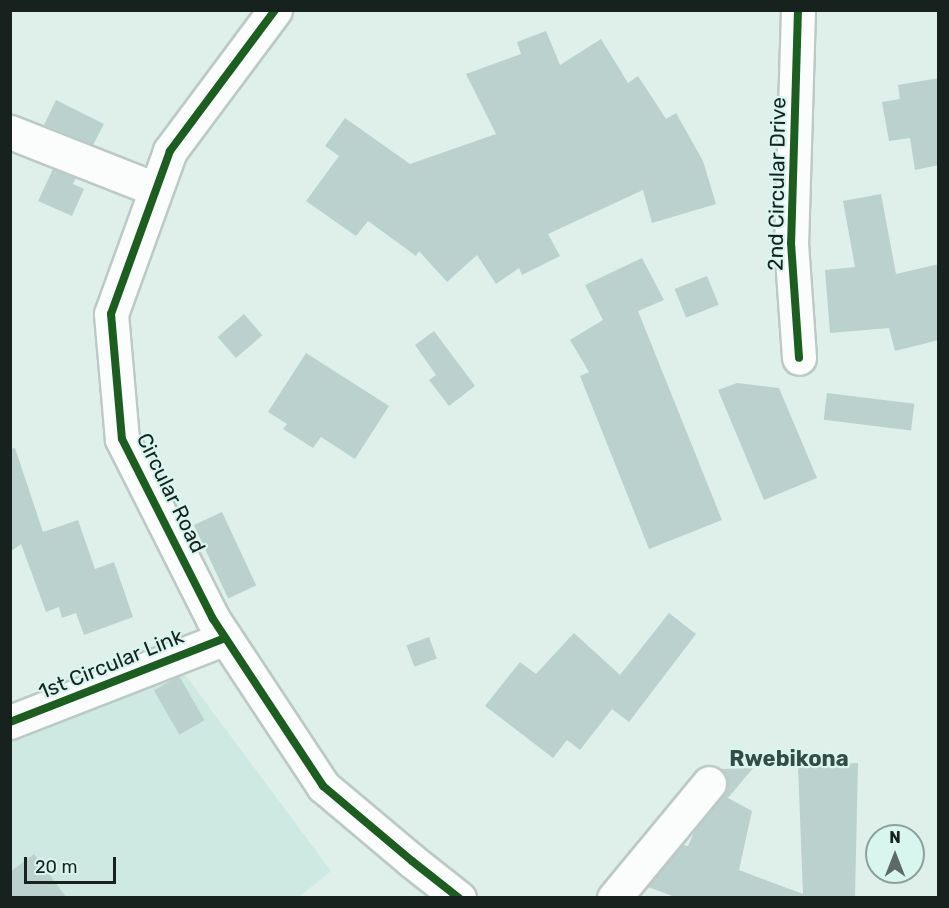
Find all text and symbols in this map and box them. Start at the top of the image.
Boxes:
street label: 2nd Circular Drive [763,97,791,271]
street label: Circular Road [131,429,211,557]
street label: 1st Circular Link [35,623,187,705]
district label: Rwebikona [729,746,849,772]
north arrow [865,824,925,884]
text: N [889,828,901,847]
scale bar [27,845,118,883]
text: 20 m [35,856,77,878]

